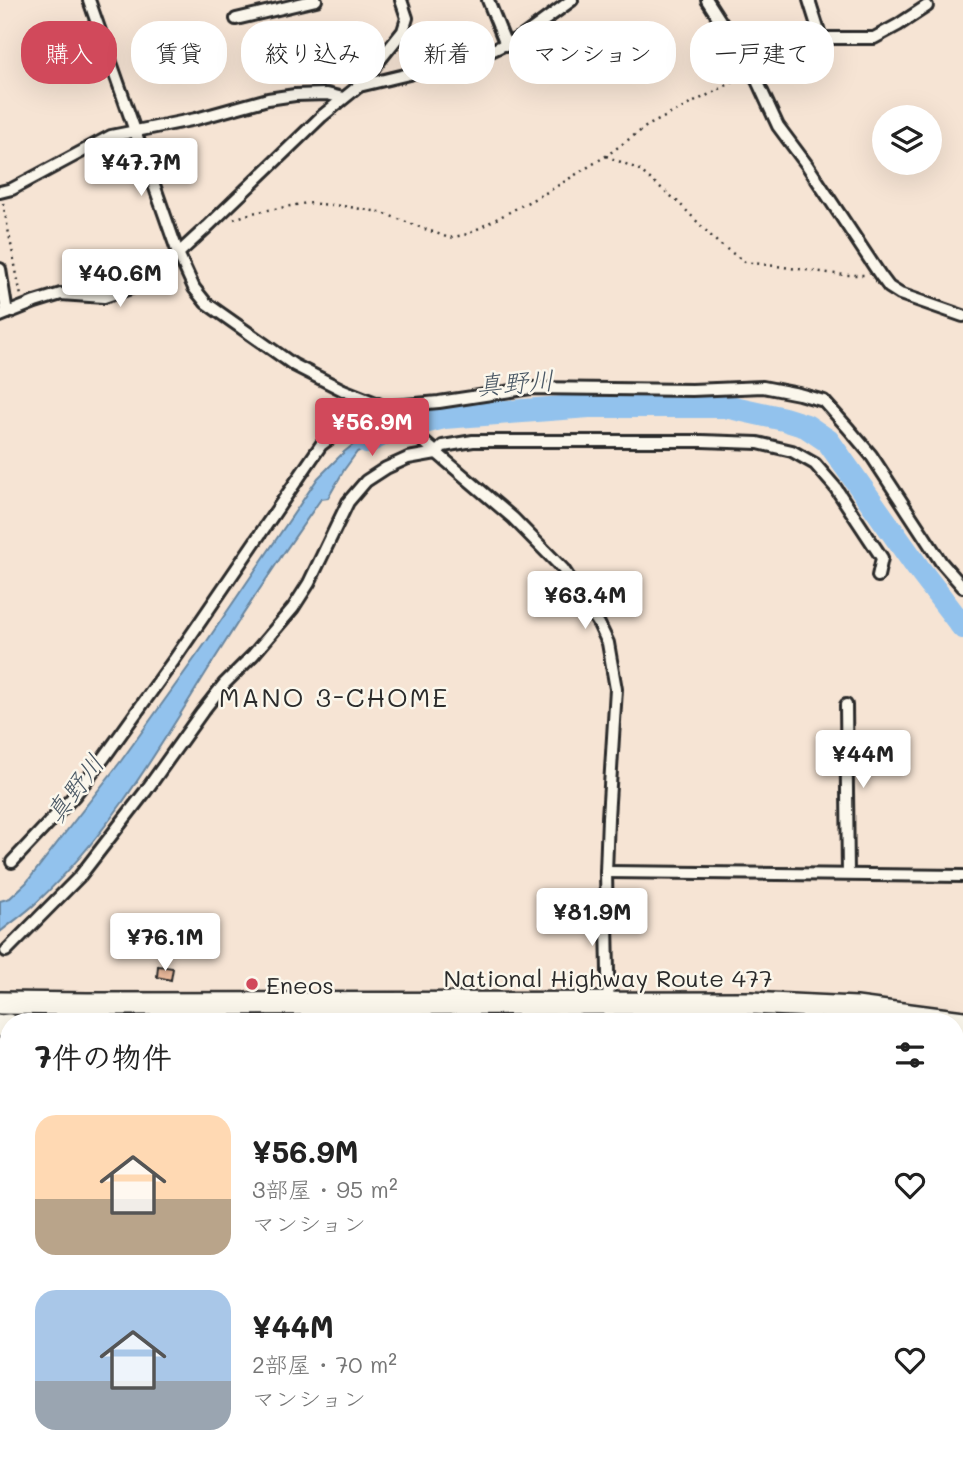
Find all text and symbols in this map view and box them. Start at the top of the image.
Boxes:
chip: 購入 [21,21,117,84]
chip: 賃貸 [131,21,227,84]
chip: 絞り込み [241,21,385,84]
chip: 新着 [399,21,495,84]
chip: マンション [509,21,676,84]
chip: 一戸建て [690,21,834,84]
map controls [872,105,942,175]
button: layers [872,105,942,175]
pin: ¥47.7M [84,138,198,198]
text: ¥47.7M [101,146,181,176]
pin: ¥40.6M [63,250,177,309]
text: ¥40.6M [78,257,162,287]
water label: 真野川 [475,362,555,402]
pin: ¥56.9M [315,398,429,458]
text: ¥56.9M [331,406,413,436]
pin: ¥63.4M [528,572,642,631]
text: ¥63.4M [543,579,627,609]
district label: MANO 3-CHOME [219,680,449,714]
pin: ¥44M [822,730,904,790]
text: ¥44M [832,738,894,768]
water label: 真野川 [37,747,111,829]
pin: ¥81.9M [535,888,649,948]
text: ¥81.9M [552,896,632,926]
pin: ¥76.1M [108,914,222,973]
text: ¥76.1M [126,921,204,951]
street label: National Highway Route 477 [443,962,773,993]
place label: Eneos [266,969,334,1000]
marker: Eneos [244,976,260,992]
text: 7件の物件 [35,1036,172,1076]
icon: filters [891,1036,929,1074]
text: ¥56.9M [252,1131,359,1171]
icon: home [91,1143,175,1227]
icon: heart [891,1166,929,1204]
text: 3部屋 · 95 m² [252,1174,398,1204]
text: マンション [252,1208,366,1238]
text: ¥44M [252,1306,334,1346]
icon: home [91,1318,175,1402]
icon: heart [891,1341,929,1379]
text: 2部屋 · 70 m² [252,1349,397,1379]
text: マンション [252,1383,366,1413]

